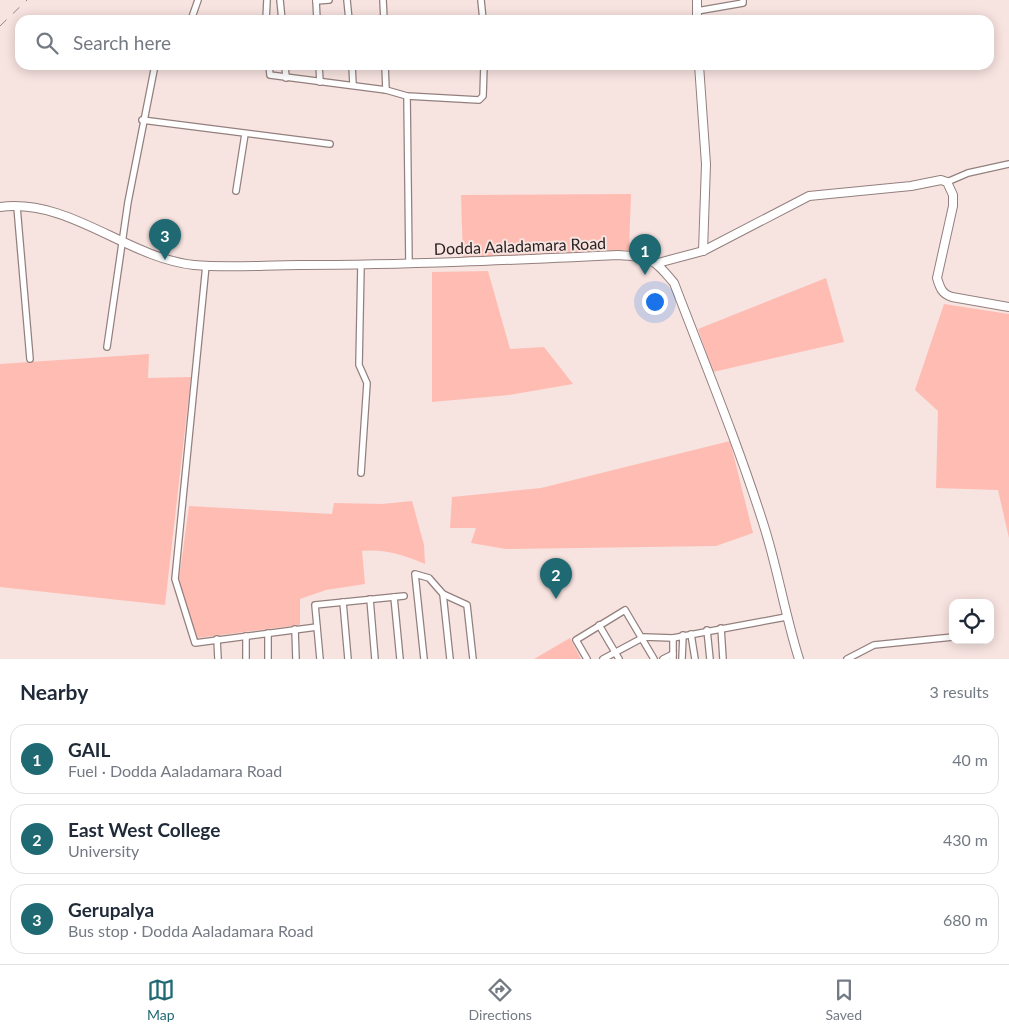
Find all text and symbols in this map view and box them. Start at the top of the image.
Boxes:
search box [15,15,994,70]
icon: search [33,29,61,57]
text: Search here [73,31,171,54]
pin: 3 [149,219,181,260]
street label: Dodda Aaladamara Road [434,233,606,258]
pin: 1 [629,234,661,275]
your location [642,289,668,315]
pin: 2 [540,558,572,599]
map controls [949,599,994,644]
button: locate [949,599,994,644]
text: Nearby [20,679,88,704]
text: 3 results [929,682,989,701]
text: GAIL [68,738,110,761]
text: 1 [32,750,42,769]
text: 40 m [952,750,988,769]
text: Fuel · Dodda Aaladamara Road [68,761,282,780]
text: East West College [68,818,220,841]
text: 2 [32,830,42,849]
text: 430 m [943,830,988,849]
text: University [68,841,139,860]
text: Gerupalya [68,898,154,921]
text: 3 [32,910,42,929]
text: 680 m [943,910,988,929]
text: Bus stop · Dodda Aaladamara Road [68,921,313,940]
tab: Map [147,976,175,1023]
tab: Directions [469,976,532,1023]
tab: Saved [826,976,862,1023]

